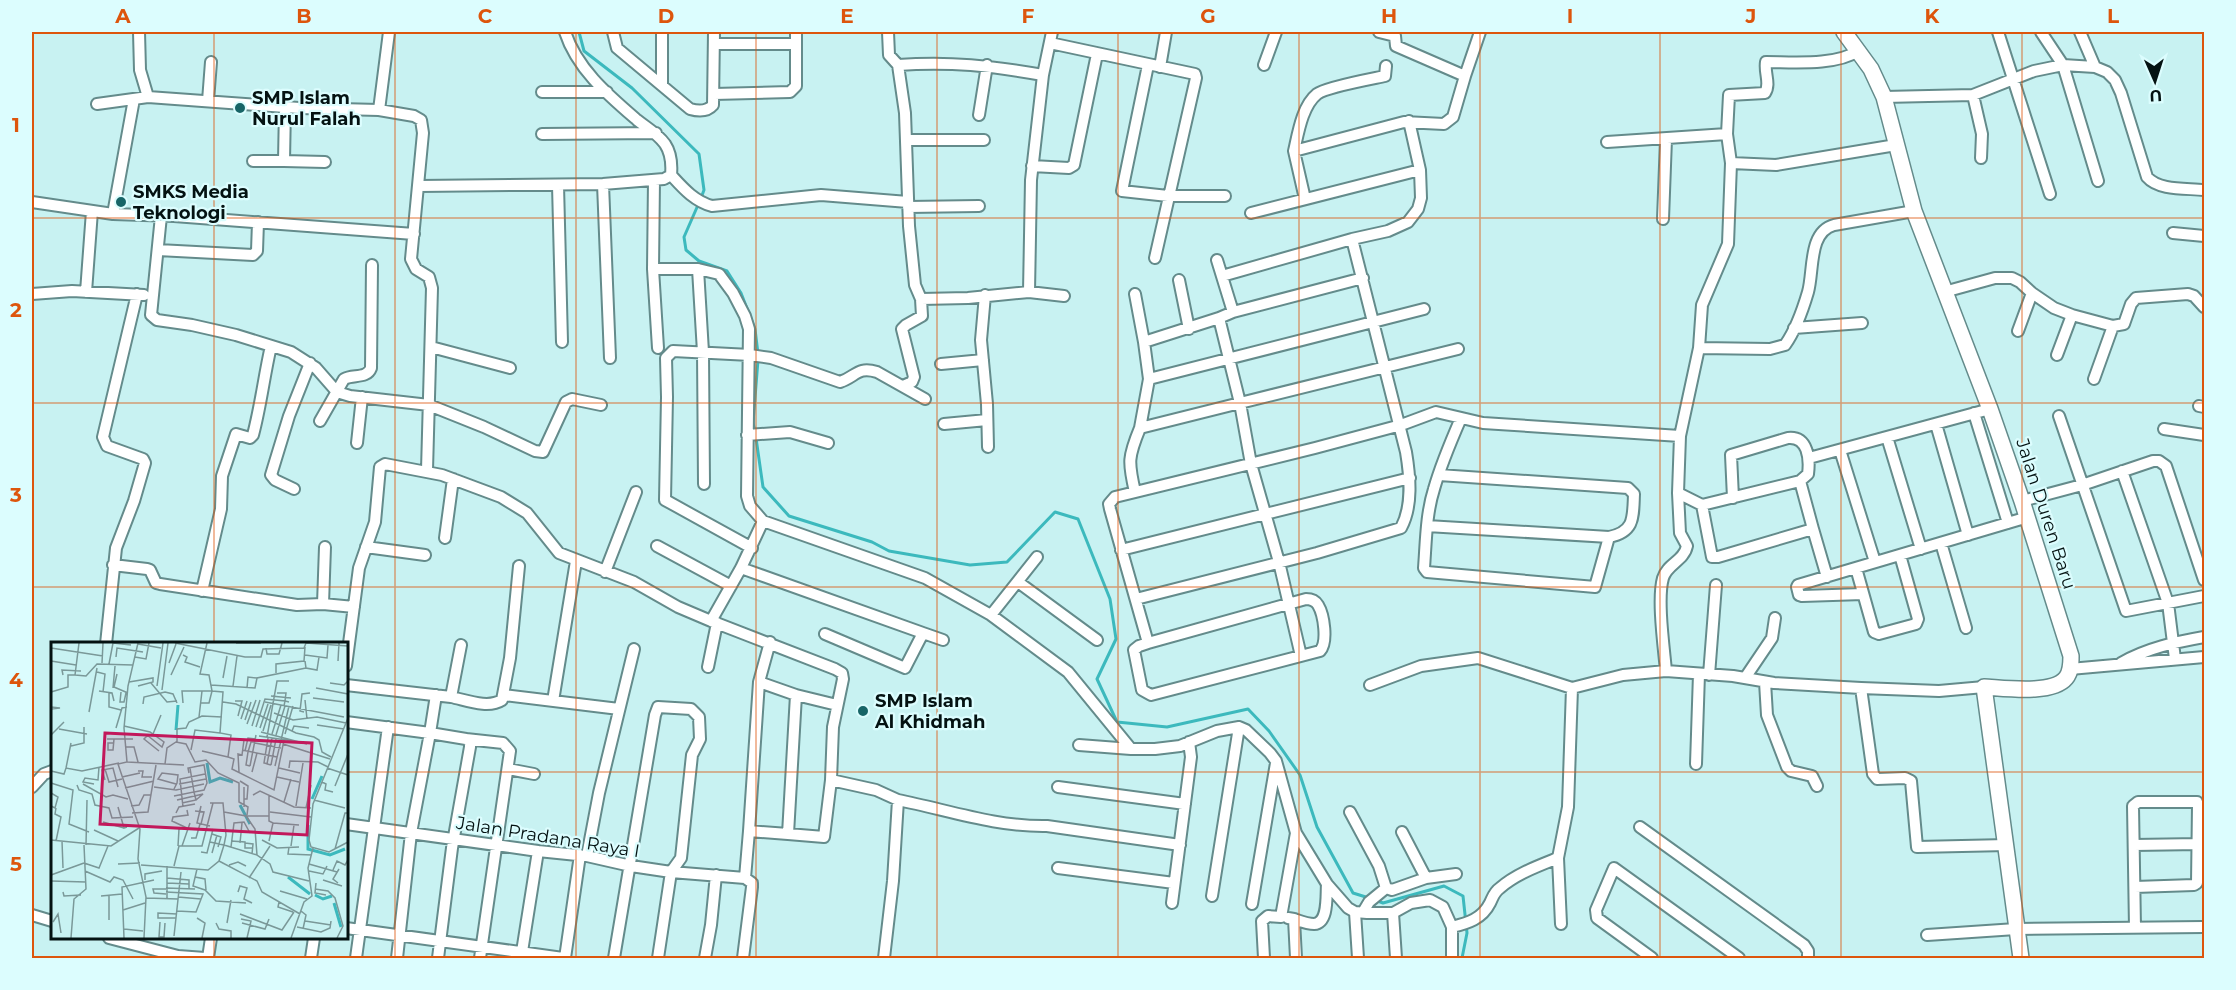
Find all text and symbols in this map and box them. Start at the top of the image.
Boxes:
text: A [114,4,131,28]
text: B [296,4,312,28]
text: C [478,4,493,28]
text: D [658,4,674,28]
text: E [840,4,854,28]
text: F [1022,4,1035,28]
text: G [1200,4,1216,28]
text: H [1381,4,1397,28]
text: I [1567,4,1573,28]
text: J [1745,4,1756,28]
text: K [1925,4,1941,28]
text: L [2107,4,2119,28]
north arrow [2125,51,2185,111]
text: U [2149,86,2163,105]
place label: SMP Islam Nurul Falah [252,87,361,130]
marker: SMP Islam Nurul Falah [233,101,247,115]
text: 1 [12,113,20,137]
place label: SMKS Media Teknologi [133,181,249,224]
marker: SMKS Media Teknologi [114,195,128,209]
text: 2 [10,298,22,322]
street label: Jalan Duren Baru [2011,435,2081,592]
text: 3 [9,483,22,507]
inset map [51,642,348,939]
text: 4 [9,668,23,692]
place label: SMP Islam Al Khidmah [874,690,985,733]
marker: SMP Islam Al Khidmah [856,704,870,718]
street label: Jalan Pradana Raya I [454,811,641,862]
text: 5 [10,852,22,876]

